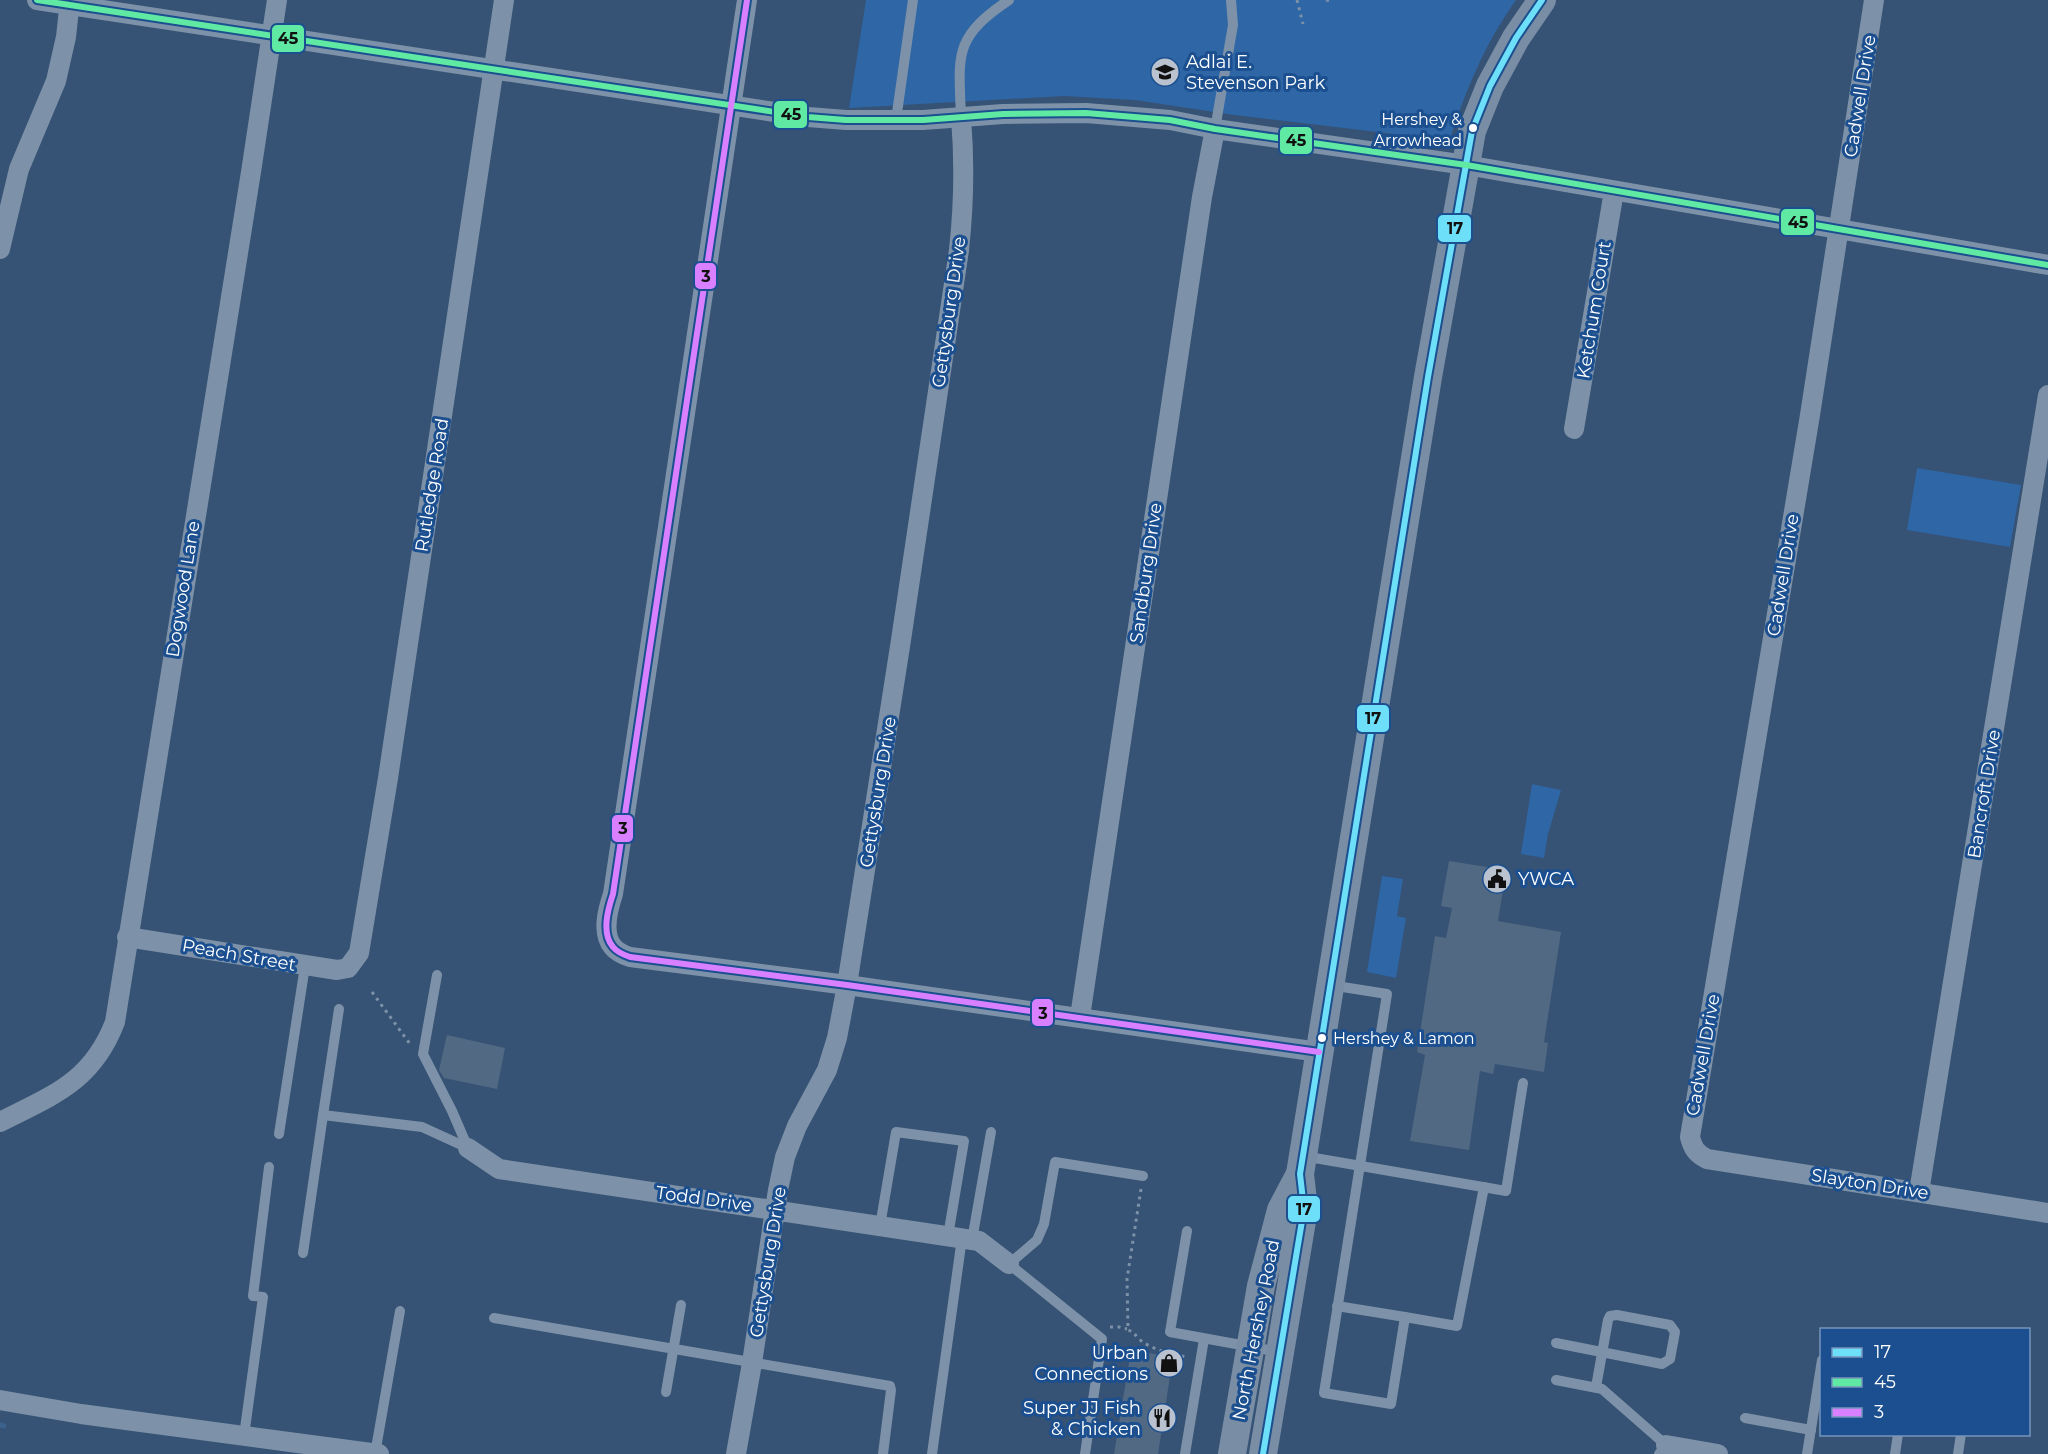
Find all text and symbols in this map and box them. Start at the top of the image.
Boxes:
line badge: 45 [271,24,305,53]
text: 45 [278,29,299,48]
street label: Cadwell Drive [1839,33,1881,159]
place label: Adlai E. Stevenson Park [1186,51,1326,94]
school or university icon: Adlai E. Stevenson Park [1149,56,1181,88]
line badge: 45 [773,100,808,129]
text: 45 [781,105,802,124]
place label: Hershey & Arrowhead [1374,110,1462,150]
marker: Hershey & Arrowhead [1467,122,1479,134]
line badge: 45 [1279,126,1313,155]
text: 45 [1286,131,1307,150]
line badge: 45 [1780,208,1815,236]
text: 45 [1788,213,1809,232]
line badge: 17 [1437,214,1472,243]
text: 17 [1447,219,1463,238]
street label: Gettysburg Drive [928,235,971,389]
street label: Ketchum Court [1572,240,1616,380]
line badge: 3 [694,262,717,290]
text: 3 [700,267,711,286]
street label: Rutledge Road [411,416,453,554]
street label: Sandburg Drive [1125,501,1167,645]
street label: Cadwell Drive [1762,512,1804,638]
street label: Dogwood Lane [161,519,205,659]
line badge: 17 [1356,704,1390,733]
text: 17 [1365,709,1381,728]
street label: Gettysburg Drive [855,715,901,869]
street label: Bancroft Drive [1963,728,2005,860]
line badge: 3 [611,814,634,843]
text: 3 [617,819,628,838]
public building icon: YWCA [1481,863,1513,895]
place label: YWCA [1518,868,1574,890]
street label: Peach Street [180,934,298,976]
street label: Cadwell Drive [1681,992,1725,1118]
line badge: 3 [1031,998,1054,1027]
text: 3 [1037,1004,1048,1023]
place label: Hershey & Lamon [1333,1029,1475,1048]
marker: Hershey & Lamon [1316,1032,1328,1044]
street label: Slayton Drive [1810,1164,1930,1204]
street label: Todd Drive [654,1181,754,1217]
street label: Gettysburg Drive [745,1185,791,1339]
line badge: 17 [1287,1195,1321,1223]
text: 17 [1296,1200,1312,1219]
street label: North Hershey Road [1228,1238,1284,1422]
legend [1820,1328,2030,1436]
text: 17 [1874,1341,1891,1363]
place label: Urban Connections [1035,1342,1148,1385]
shop icon: Urban Connections [1153,1347,1185,1379]
text: 45 [1874,1371,1896,1393]
place label: Super JJ Fish & Chicken [1023,1397,1141,1440]
text: 3 [1874,1401,1884,1423]
restaurant icon: Super JJ Fish & Chicken [1146,1402,1178,1434]

